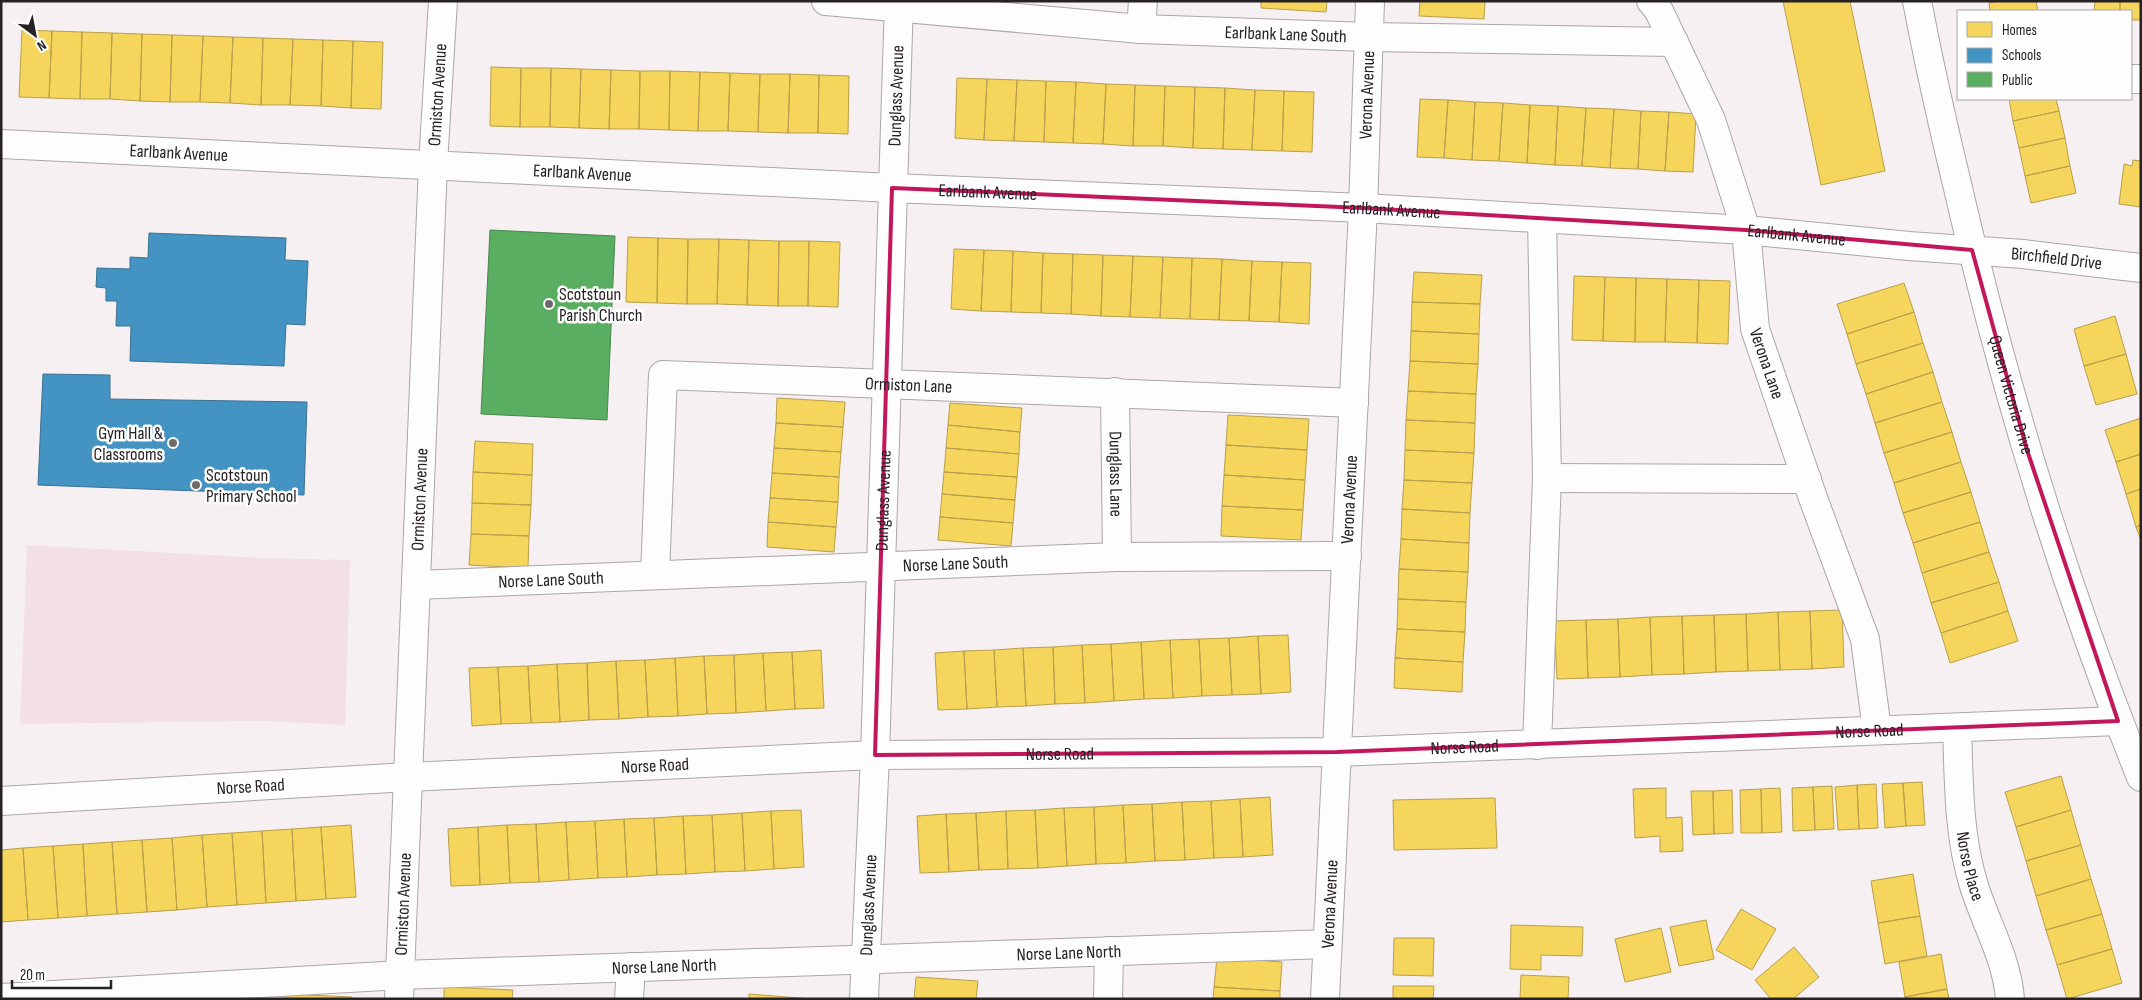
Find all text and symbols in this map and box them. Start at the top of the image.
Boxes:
north arrow [10,10,60,60]
legend [1957,10,2132,100]
street label: Earlbank Lane South [1224,21,1347,47]
text: Homes [2002,21,2037,40]
text: N [34,36,49,55]
street label: Ormiston Avenue [424,43,451,147]
street label: Dunglass Avenue [884,45,908,147]
text: Schools [2002,46,2041,65]
street label: Verona Avenue [1355,50,1379,140]
text: Public [2002,71,2033,90]
street label: Earlbank Avenue [129,140,229,166]
street label: Earlbank Avenue [533,160,632,186]
street label: Earlbank Avenue [938,179,1038,205]
street label: Earlbank Avenue [1342,197,1441,223]
street label: Earlbank Avenue [1747,220,1847,250]
street label: Birchfield Drive [2010,243,2103,274]
place label: Scotstoun Parish Church [559,284,643,326]
marker: Scotstoun Parish Church [543,298,555,310]
street label: Verona Lane [1745,325,1789,402]
street label: Queen Victoria Drive [1985,333,2038,457]
street label: Ormiston Lane [865,373,953,397]
place label: Gym Hall & Classrooms [93,423,163,465]
street label: Dunglass Lane [1105,431,1127,517]
marker: Gym Hall & Classrooms [167,437,179,449]
street label: Ormiston Avenue [407,448,432,551]
street label: Dunglass Avenue [871,449,895,551]
street label: Verona Avenue [1336,455,1362,544]
place label: Scotstoun Primary School [206,465,297,507]
marker: Scotstoun Primary School [190,479,202,491]
street label: Norse Lane South [902,551,1009,576]
street label: Norse Lane South [498,567,604,592]
street label: Norse Road [1835,719,1904,743]
street label: Norse Road [1430,735,1499,759]
street label: Norse Road [1026,743,1094,765]
street label: Norse Road [620,753,690,777]
street label: Norse Road [216,774,285,799]
street label: Norse Place [1952,830,1989,904]
street label: Ormiston Avenue [390,852,415,956]
street label: Dunglass Avenue [855,854,881,956]
street label: Verona Avenue [1317,859,1342,949]
street label: Norse Lane North [1016,940,1122,965]
street label: Norse Lane North [611,954,717,978]
scale bar [12,958,111,990]
text: 20 m [20,966,45,985]

